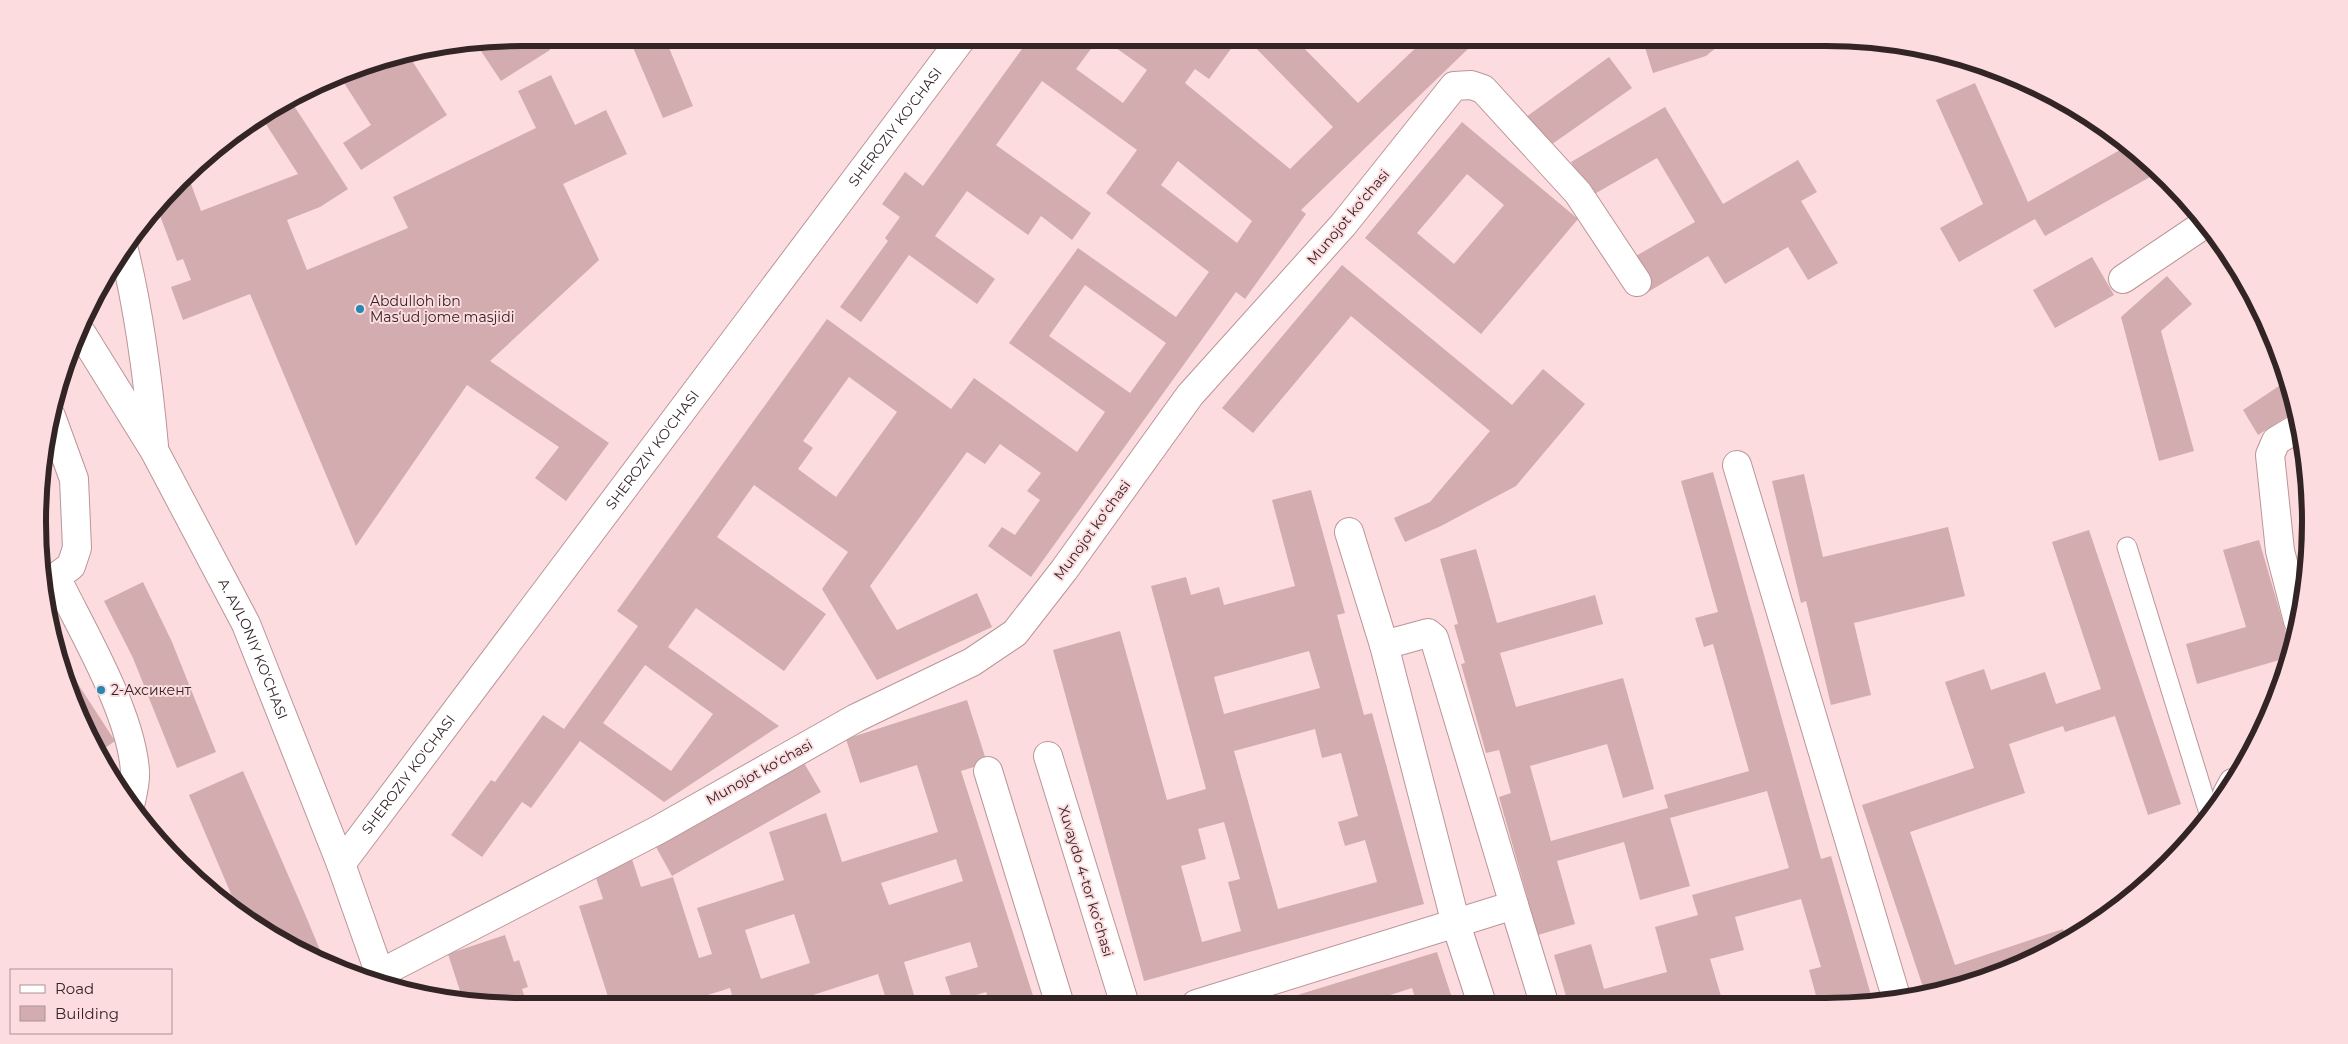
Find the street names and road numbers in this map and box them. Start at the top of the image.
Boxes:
street label: SHEROZIY KO'CHASI [844,64,946,190]
street label: Munojot koʻchasi [1303,166,1393,268]
street label: SHEROZIY KO'CHASI [602,387,703,513]
street label: Munojot koʻchasi [1050,477,1134,583]
street label: A. AVLONIY KO‘CHASI [214,575,292,722]
street label: SHEROZIY KO'CHASI [358,711,459,838]
street label: Munojot koʻchasi [703,735,815,809]
street label: Xuvaydo 4-tor koʻchasi [1054,803,1118,959]

